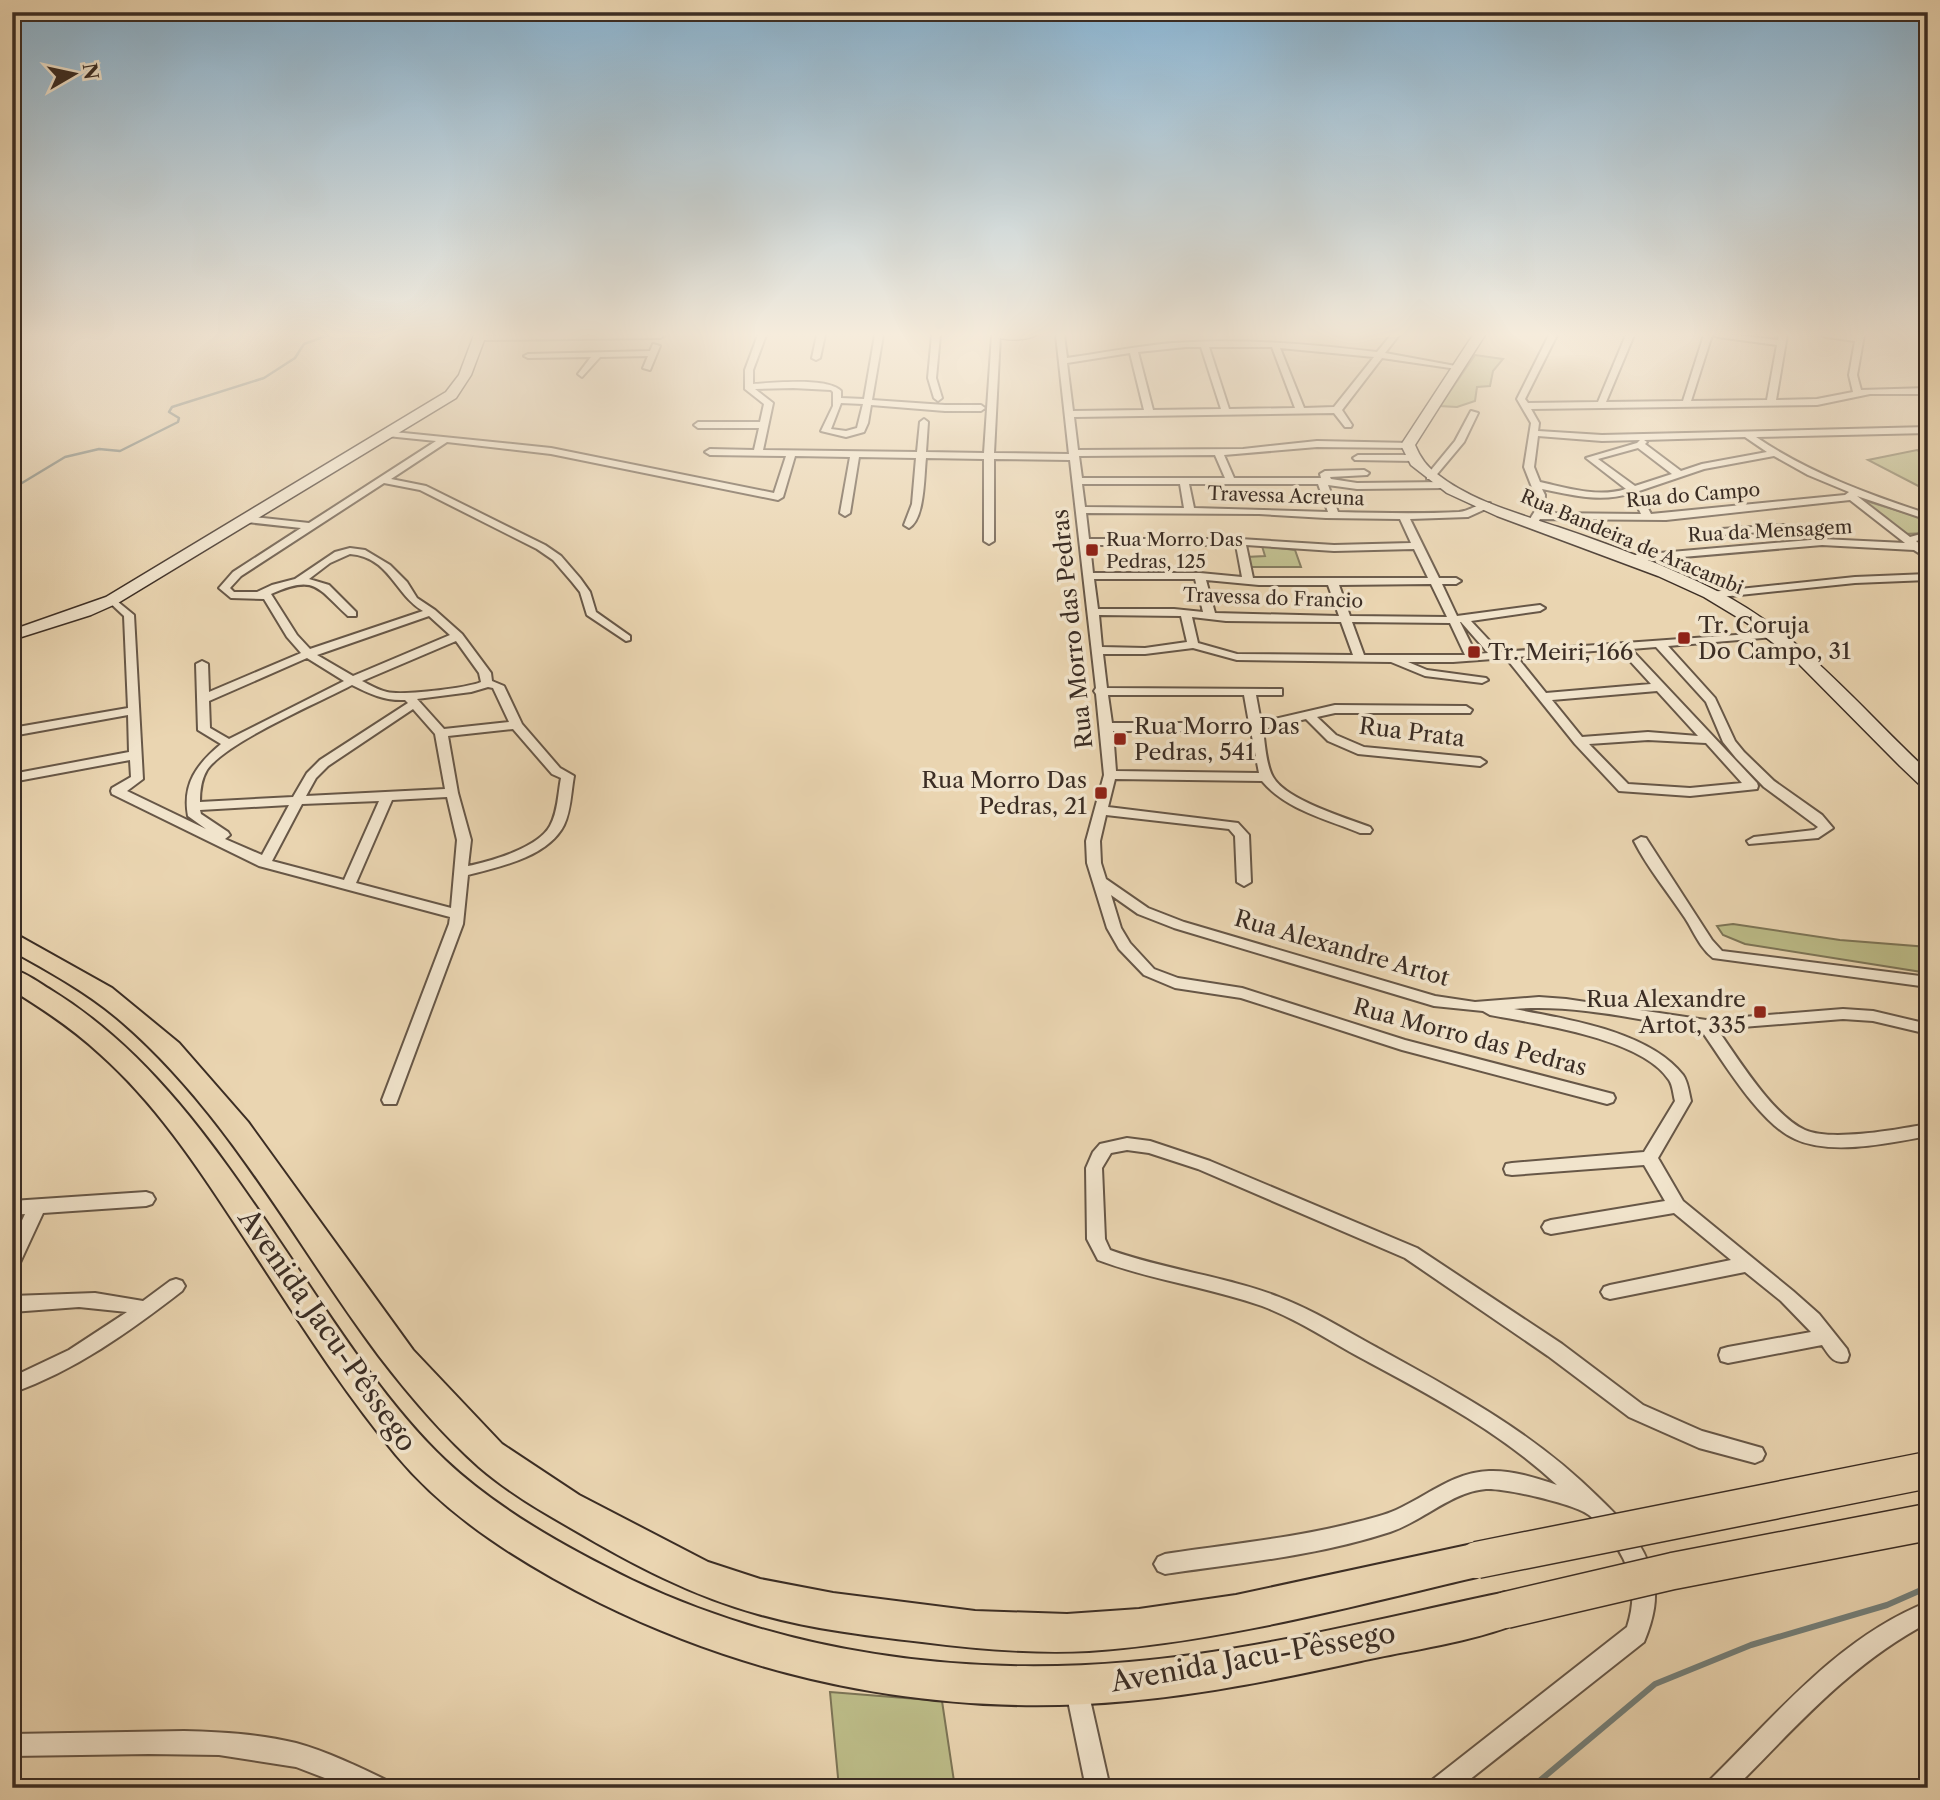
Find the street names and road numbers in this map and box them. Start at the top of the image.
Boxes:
street label: Rua do Campo [1625,478,1761,512]
street label: Travessa Acreuna [1207,482,1365,510]
street label: Rua Bandeira de Aracambi [1517,485,1747,600]
street label: Rua Morro das Pedras [1046,508,1098,750]
street label: Rua da Mensagem [1687,515,1853,547]
street label: Travessa do Francio [1183,583,1363,613]
street label: Rua Prata [1358,712,1467,752]
street label: Rua Alexandre Artot [1231,904,1453,992]
street label: Rua Morro das Pedras [1350,992,1590,1082]
street label: Avenida Jacu-Pêssego [231,1201,425,1458]
street label: Avenida Jacu-Pêssego [1107,1615,1398,1699]

